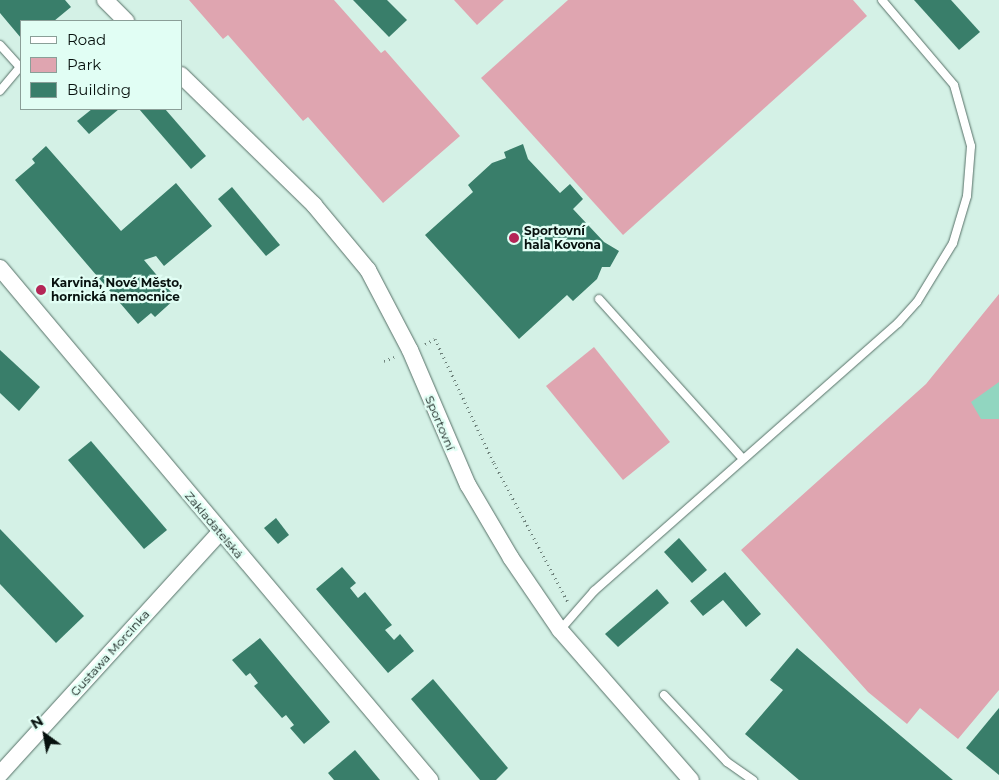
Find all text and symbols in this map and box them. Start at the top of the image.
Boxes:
legend [20,20,182,110]
text: Road [67,30,106,49]
text: Park [67,55,101,74]
text: Building [67,80,131,99]
place label: Sportovní hala Kovona [524,224,601,252]
marker: Sportovní hala Kovona [508,232,520,244]
place label: Karviná, Nové Město, hornická nemocnice [51,276,182,304]
marker: Karviná, Nové Město, hornická nemocnice [35,284,47,296]
street label: Sportovní [422,394,458,452]
street label: Zakladatelská [182,489,246,561]
street label: Gustawa Morcinka [67,607,153,699]
north arrow [20,710,70,760]
text: N [27,712,47,733]

